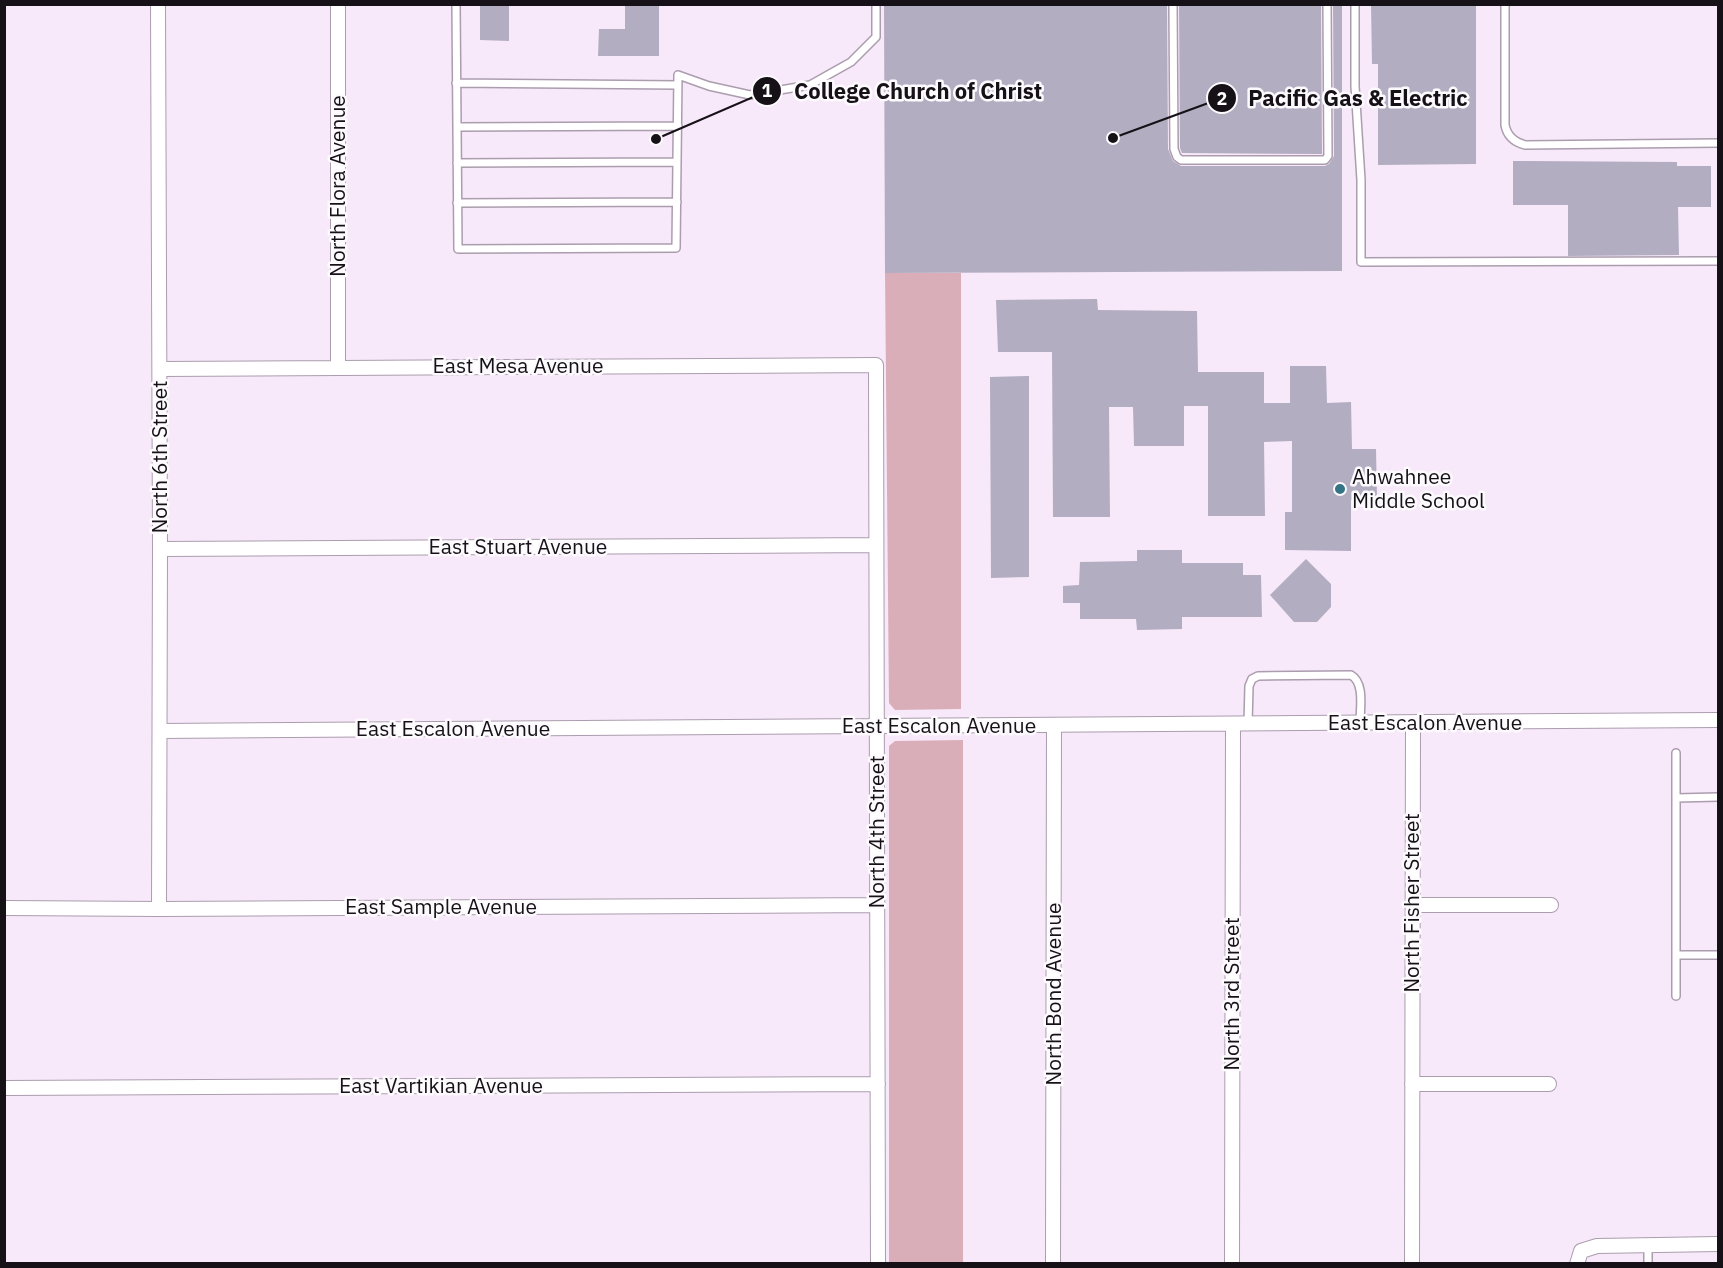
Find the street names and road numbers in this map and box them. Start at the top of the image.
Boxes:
street label: North Flora Avenue [323,95,351,277]
street label: East Mesa Avenue [433,351,603,379]
street label: North 6th Street [145,380,173,534]
street label: East Stuart Avenue [429,532,607,560]
street label: East Escalon Avenue [1328,708,1522,736]
street label: East Escalon Avenue [842,711,1036,739]
street label: East Escalon Avenue [356,714,550,742]
street label: North 4th Street [862,755,890,909]
street label: North Fisher Street [1397,813,1425,993]
street label: East Sample Avenue [345,892,537,920]
street label: North Bond Avenue [1039,902,1067,1086]
street label: North 3rd Street [1217,917,1245,1071]
street label: East Vartikian Avenue [339,1071,543,1099]

